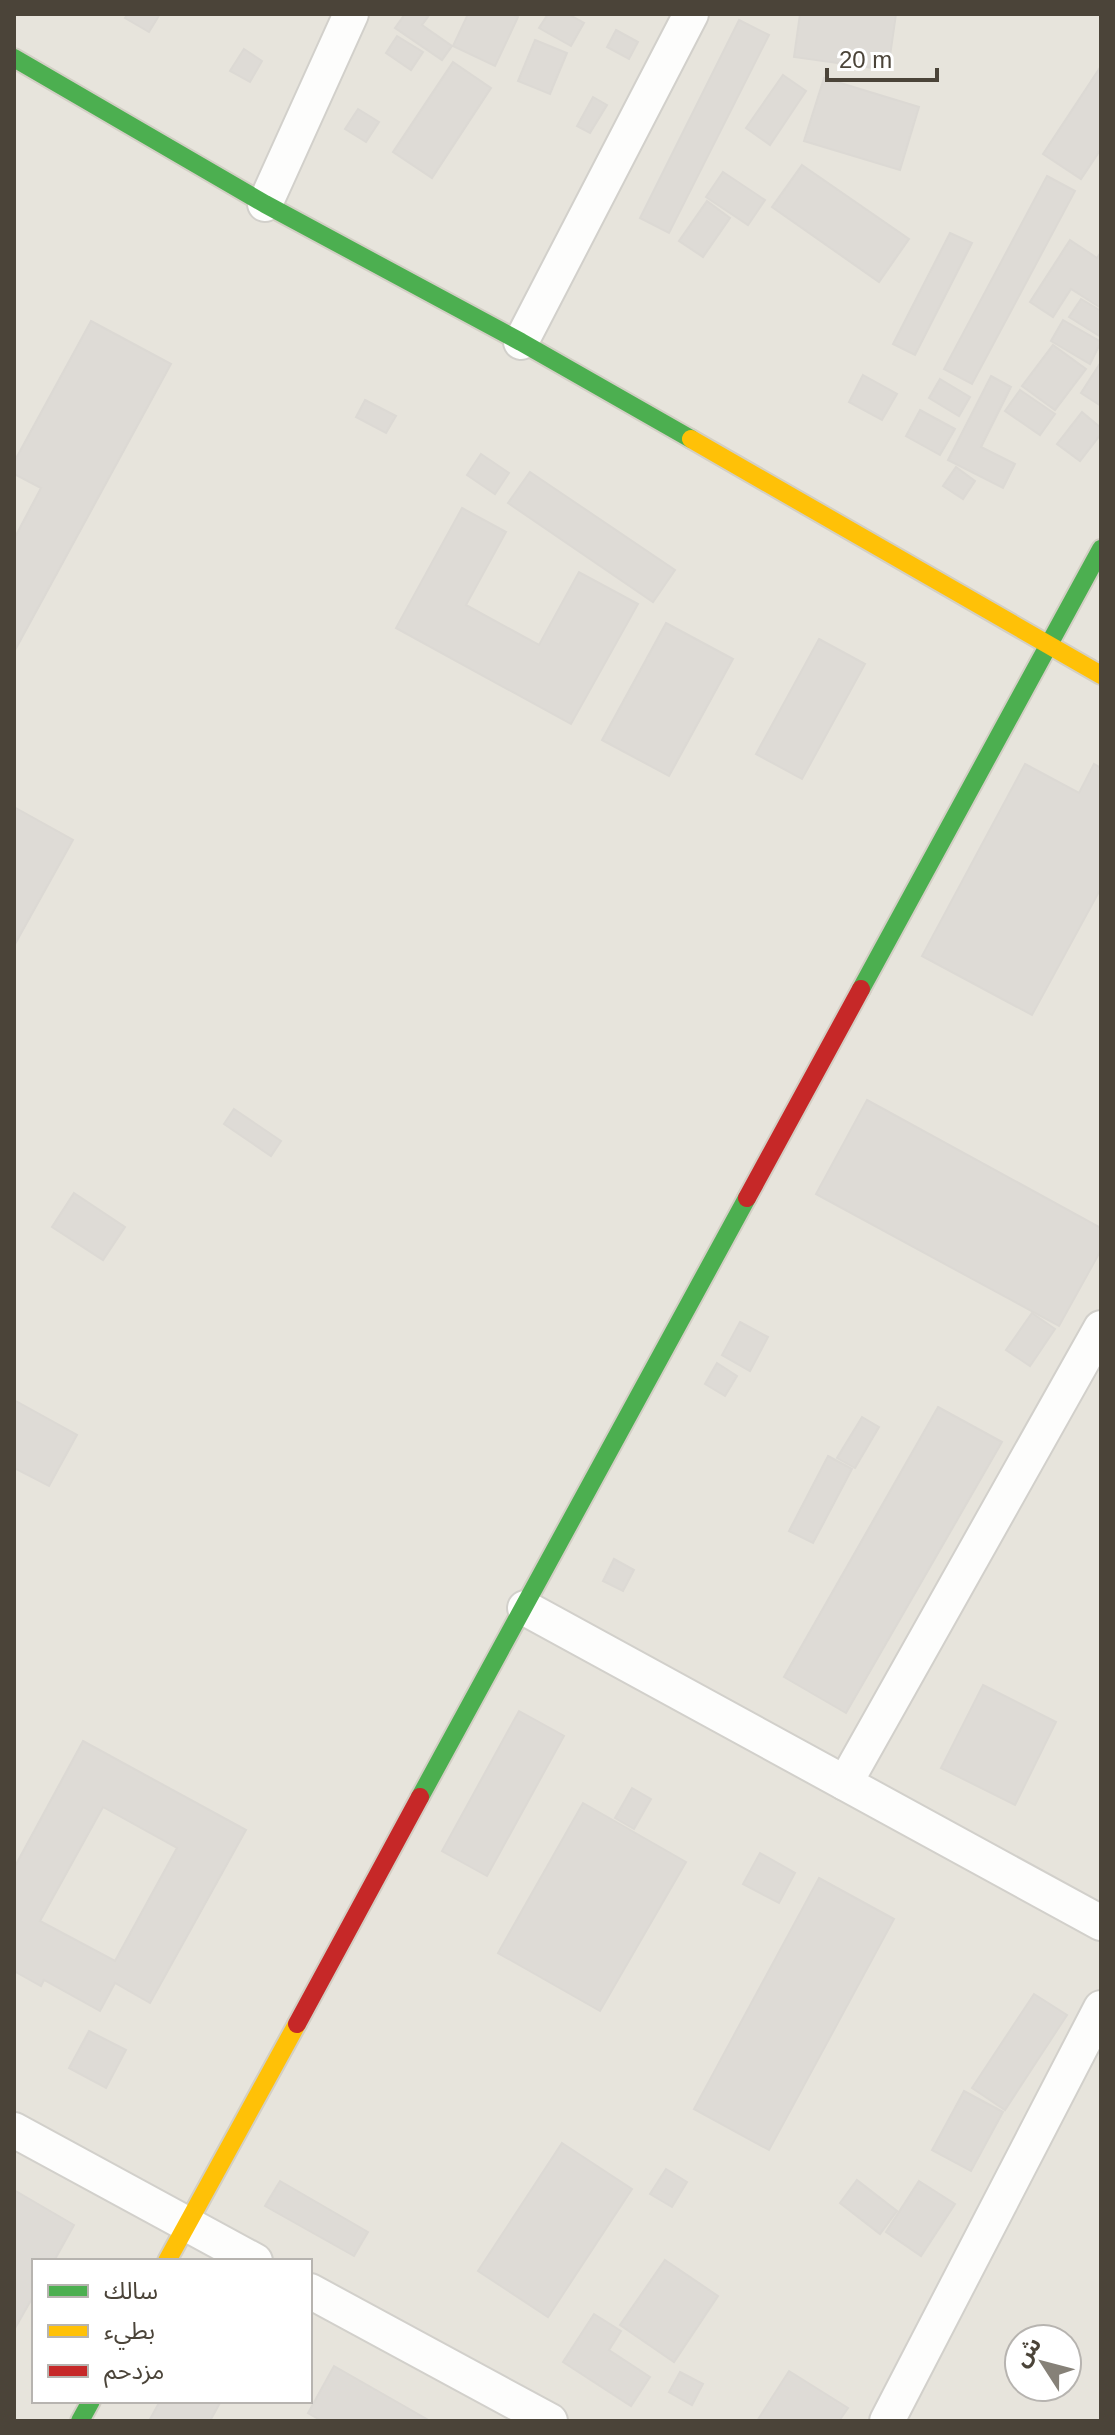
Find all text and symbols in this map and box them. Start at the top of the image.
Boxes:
scale bar [827,32,937,82]
text: 20 m [839,46,892,73]
legend [32,2259,312,2403]
text: سالك [104,2277,158,2304]
text: بطيء [104,2317,155,2350]
north arrow [1003,2323,1083,2403]
text: ش [1008,2332,1046,2371]
text: مزدحم [104,2357,164,2388]

